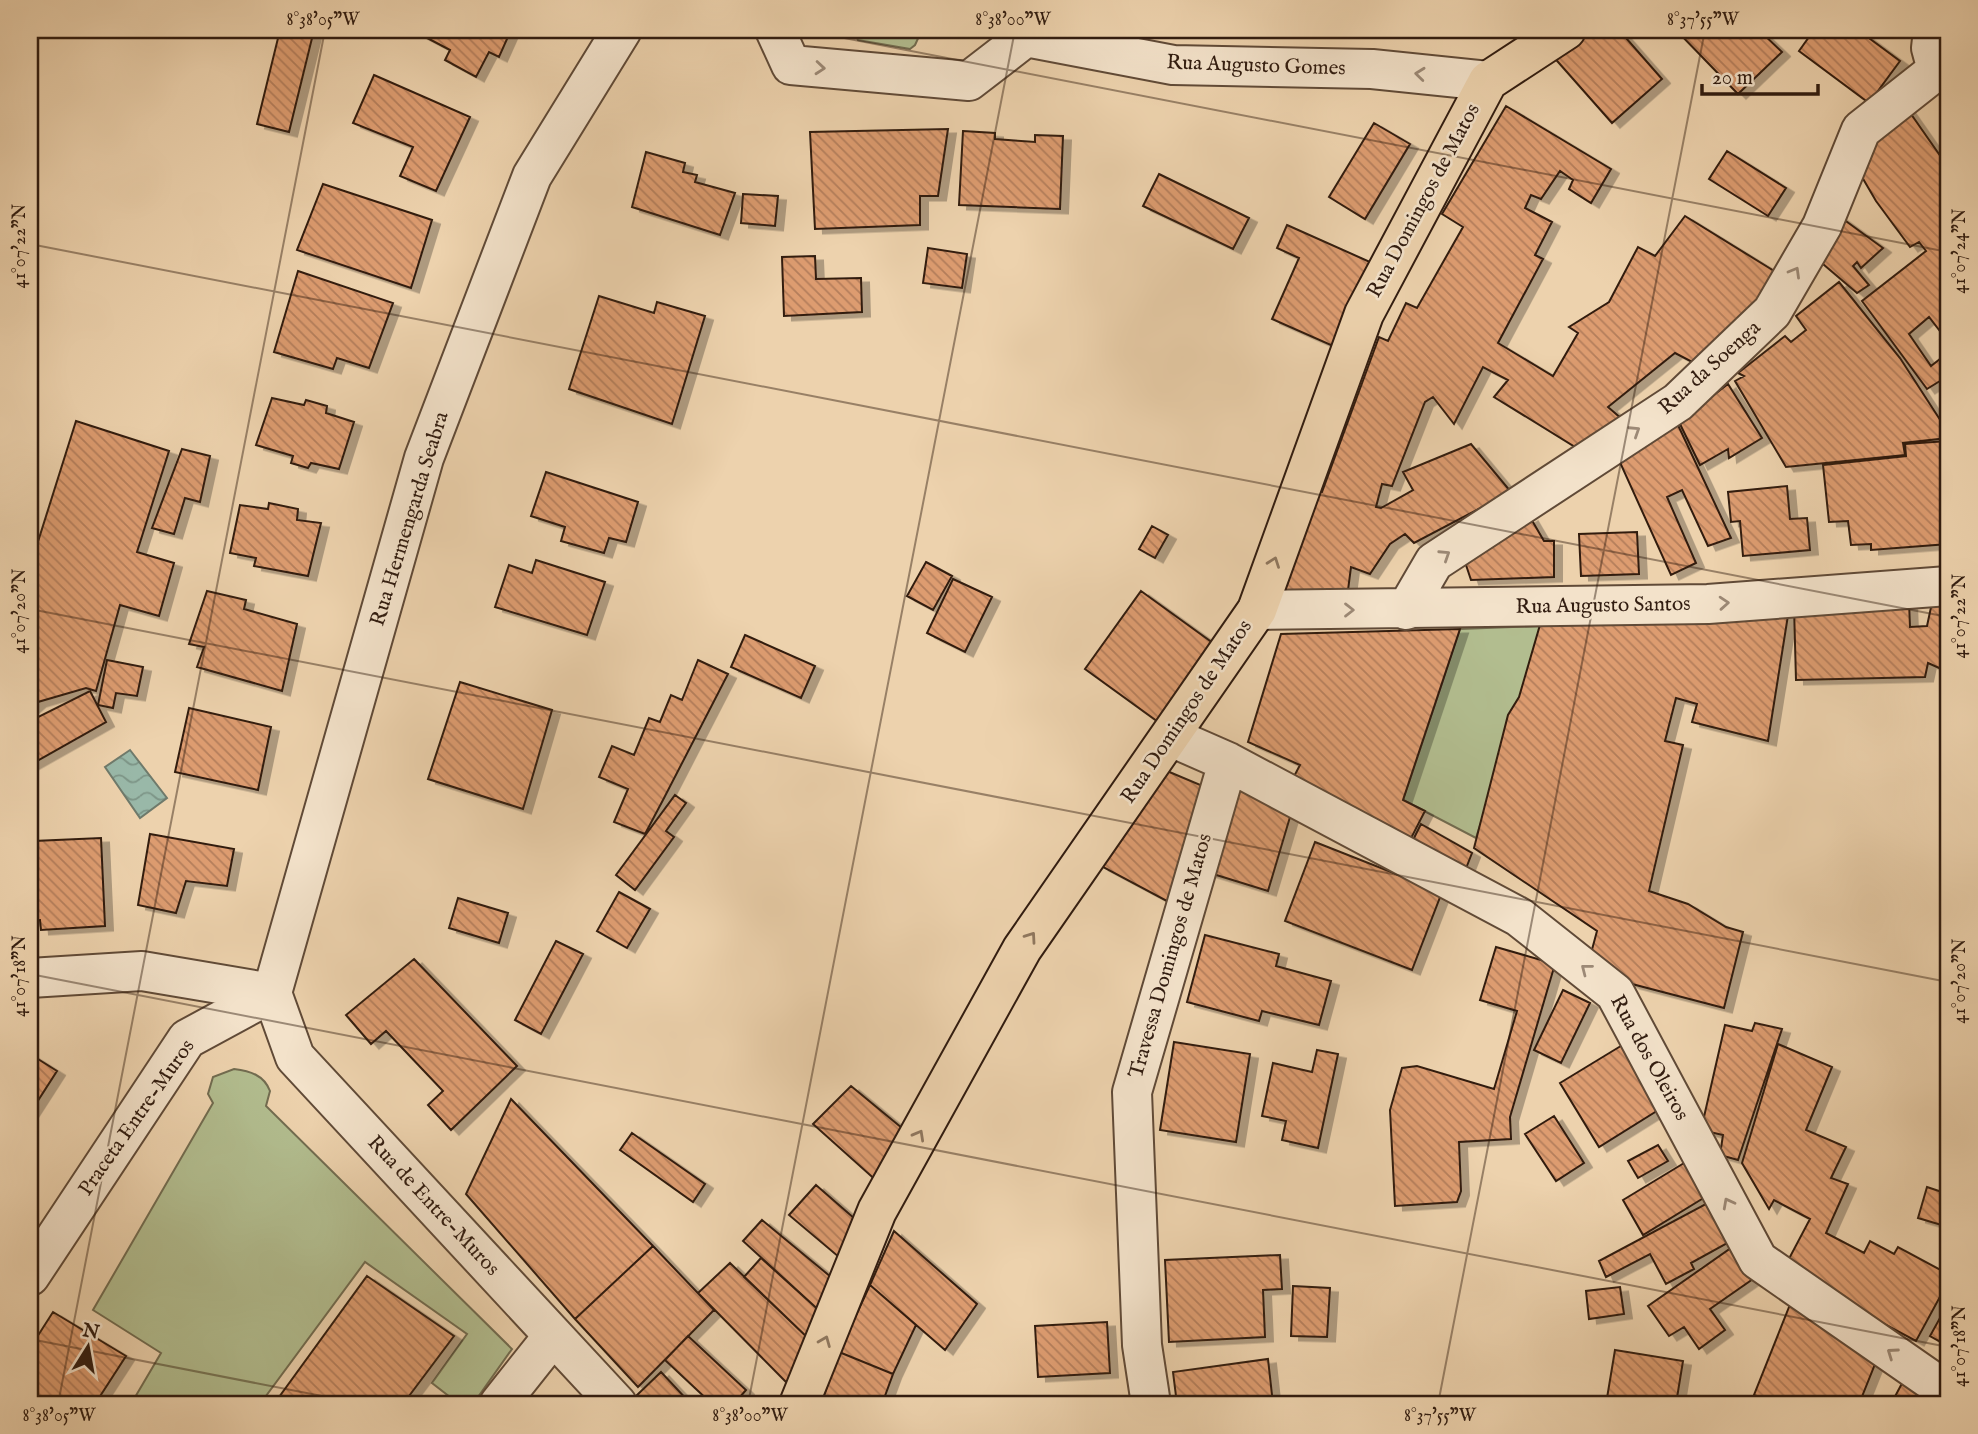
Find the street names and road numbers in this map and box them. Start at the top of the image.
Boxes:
street label: Rua Augusto Gomes [1166,49,1346,83]
street label: Rua Domingos de Matos [1361,99,1487,303]
street label: Rua da Soenga [1653,314,1768,421]
street label: Rua Hermengarda Seabra [364,408,456,630]
street label: Rua Augusto Santos [1515,591,1691,621]
street label: Rua Domingos de Matos [1115,615,1259,809]
street label: Travessa Domingos de Matos [1123,830,1219,1082]
street label: Rua dos Oleiros [1603,990,1695,1126]
street label: Praceta Entre-Muros [73,1034,201,1202]
street label: Rua de Entre-Muros [361,1130,505,1282]

